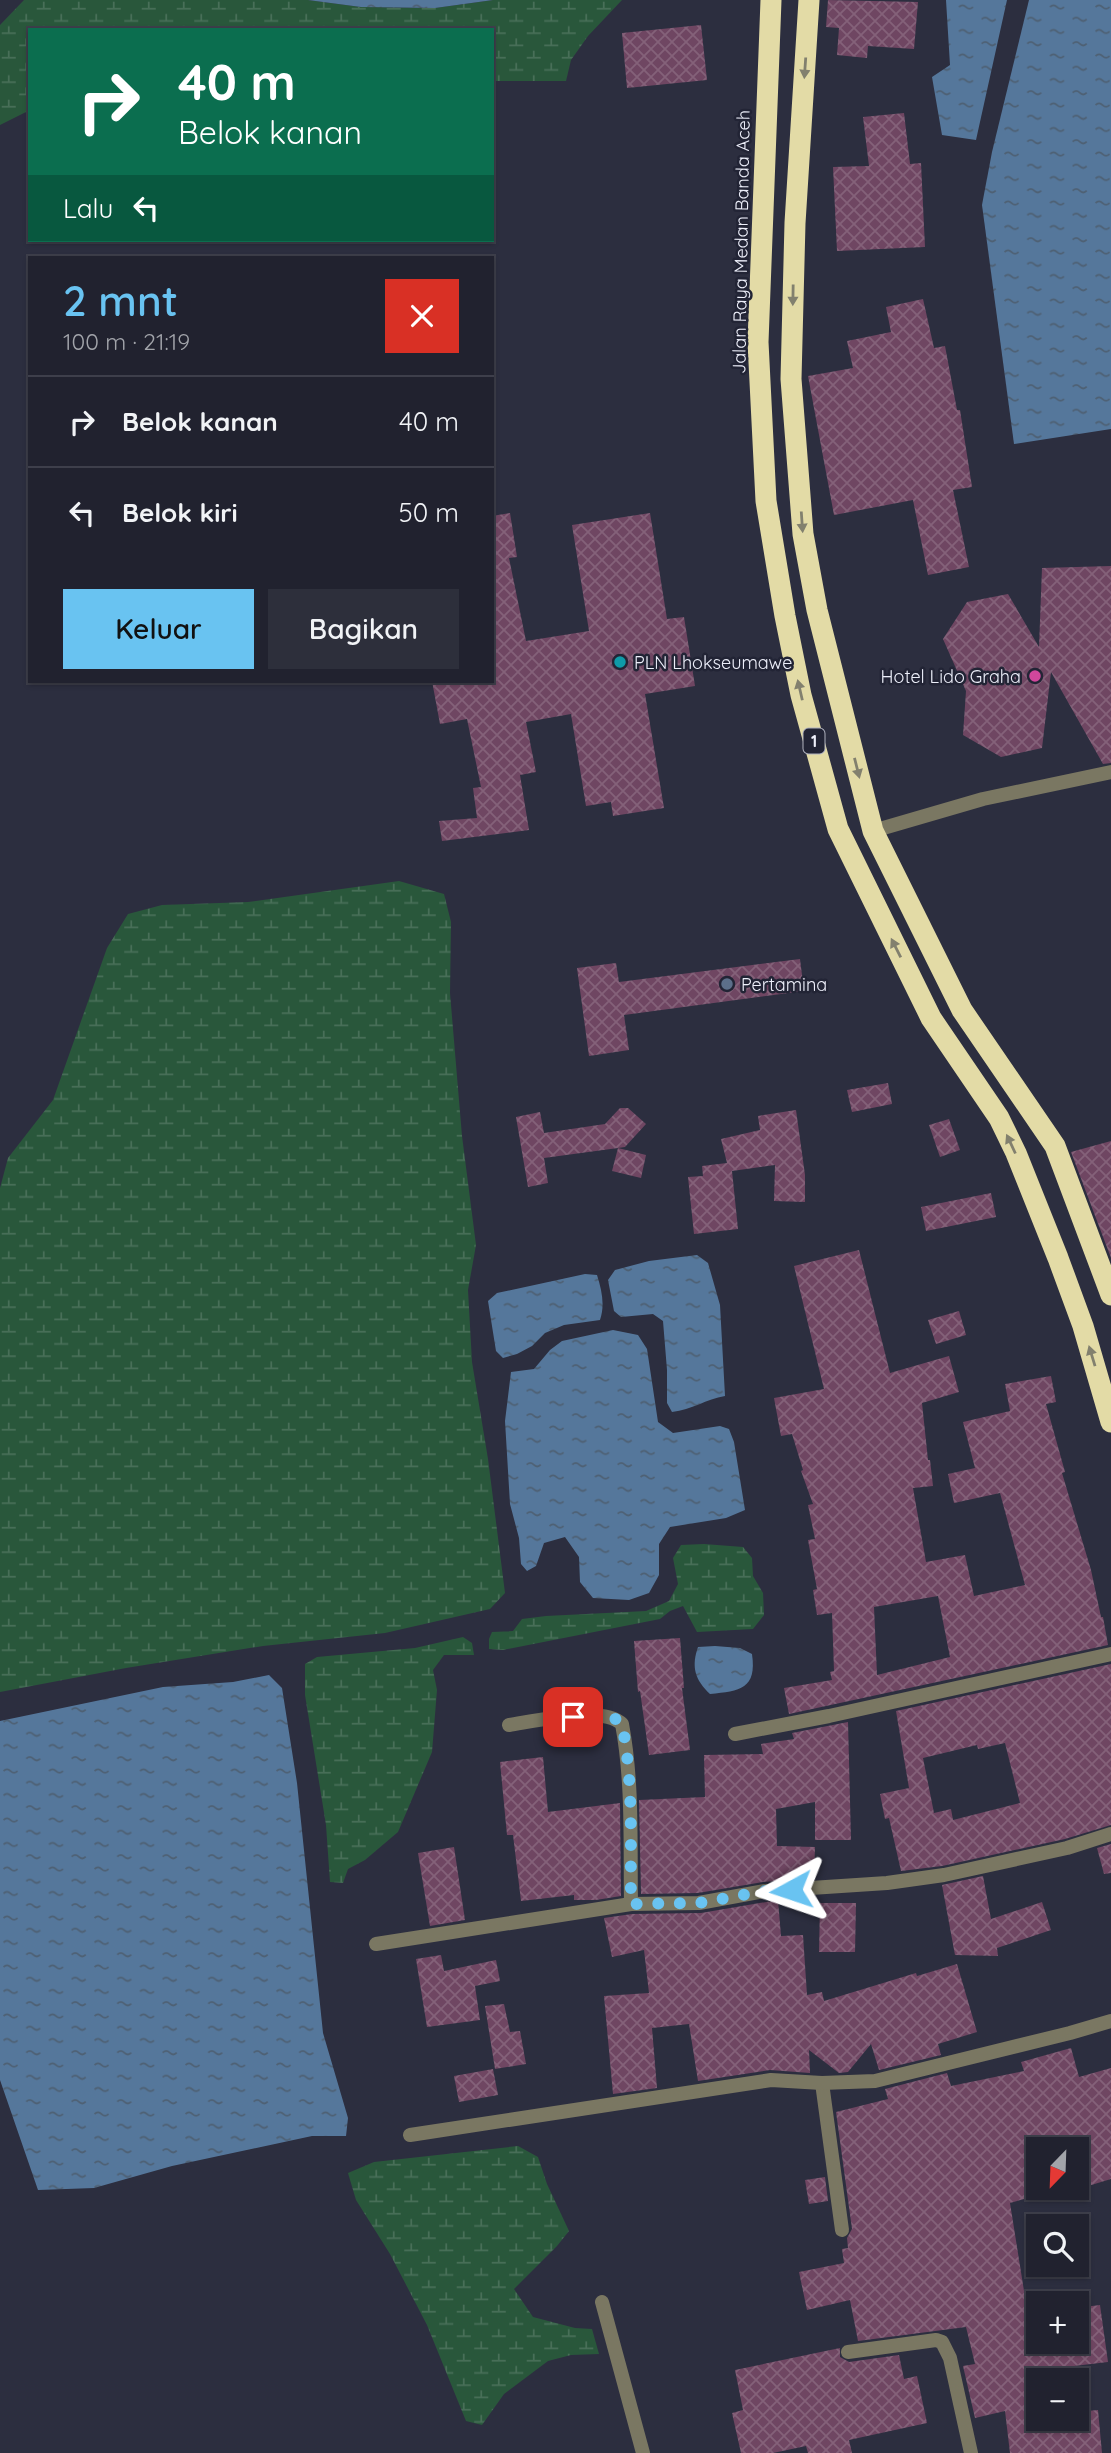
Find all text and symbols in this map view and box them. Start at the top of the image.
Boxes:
text: 40 m [178,51,296,112]
icon: right [63,56,154,147]
one-way arrow [799,57,810,79]
street label: Jalan Raya Medan Banda Aceh [727,110,755,374]
text: Belok kanan [178,112,362,152]
icon: left [127,189,165,227]
text: Lalu [63,192,113,225]
text: 2 mnt [63,274,178,327]
button: close [385,279,459,353]
one-way arrow [787,284,799,306]
text: 100 m · 21:19 [63,327,190,356]
icon: right [63,403,101,441]
text: Belok kanan [122,405,278,438]
text: 40 m [399,405,459,438]
icon: left [63,494,101,532]
text: Belok kiri [122,496,238,529]
text: 50 m [399,496,459,529]
one-way arrow [797,512,808,534]
button: Keluar [63,589,254,669]
button: Bagikan [268,589,459,669]
place label: PLN Lhokseumawe [634,651,792,674]
marker: PLN Lhokseumawe [612,654,628,670]
place label: Hotel Lido Graha [881,665,1021,688]
marker: Hotel Lido Graha [1027,668,1043,684]
one-way arrow [795,679,806,701]
road number: 1 [804,728,824,754]
one-way arrow [852,757,863,779]
one-way arrow [891,938,902,958]
place label: Pertamina [741,973,827,996]
marker: Pertamina [719,976,735,992]
one-way arrow [1005,1134,1017,1154]
one-way arrow [1086,1346,1096,1367]
pin [543,1687,603,1747]
icon: arrive [554,1698,592,1736]
position arrow [754,1853,828,1927]
north arrow [1026,2137,1088,2200]
map controls [1026,2137,1089,2431]
button: search [1026,2214,1089,2277]
button: + [1026,2291,1089,2354]
button: − [1026,2368,1089,2431]

